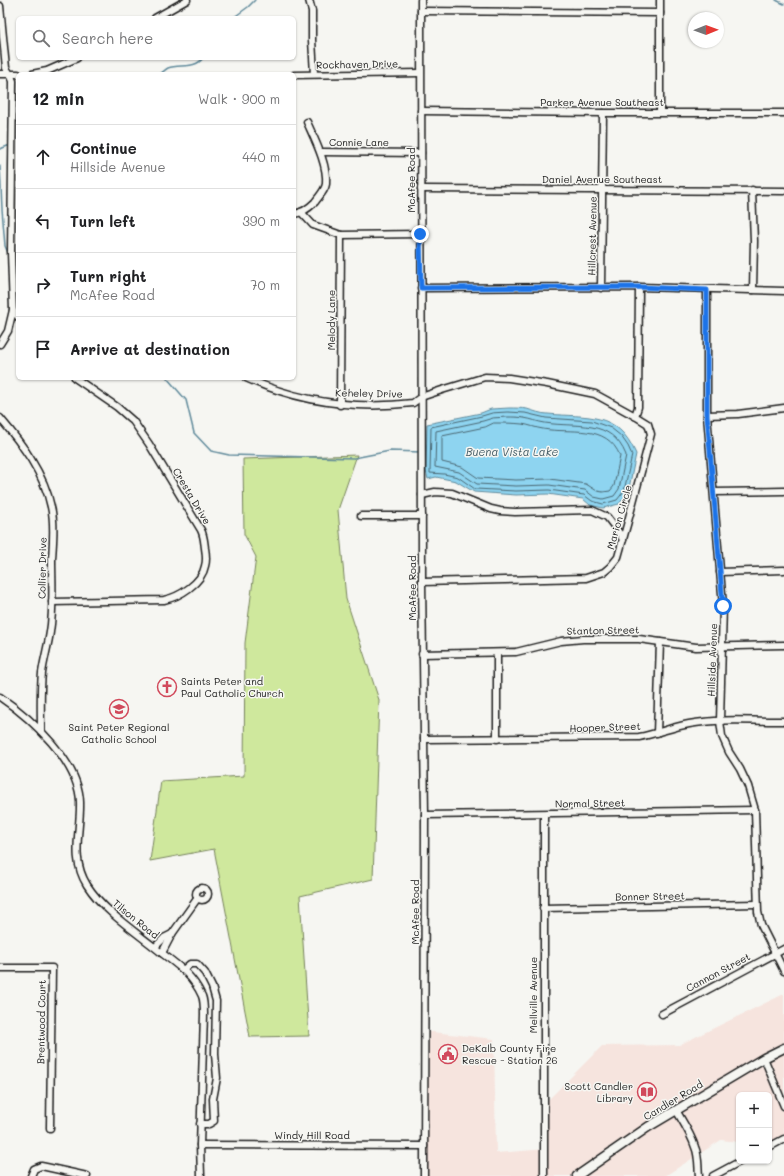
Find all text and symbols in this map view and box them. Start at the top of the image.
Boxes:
north arrow [688,12,724,48]
search box [16,16,296,60]
icon: search [30,27,52,49]
text: Search here [62,28,153,48]
street label: Rockhaven Drive [316,56,398,72]
text: 12 min [32,87,84,109]
text: Walk · 900 m [198,90,280,107]
street label: Parker Avenue Southeast [540,95,664,109]
street label: Connie Lane [329,135,389,149]
text: Continue [70,138,137,158]
icon: ahead [32,146,54,168]
street label: McAfee Road [404,147,418,213]
text: 440 m [242,148,280,165]
text: Hillside Avenue [70,158,166,175]
street label: Daniel Avenue Southeast [542,172,662,186]
street label: Hillcrest Avenue [584,196,600,276]
icon: left [32,210,54,232]
text: Turn left [70,211,135,231]
text: 390 m [242,212,280,229]
route end [411,225,429,243]
text: Turn right [70,266,147,286]
icon: right [32,274,54,296]
text: 70 m [250,276,280,293]
text: McAfee Road [70,286,155,303]
street label: Melody Lane [324,290,338,350]
icon: arrive [32,338,54,360]
text: Arrive at destination [70,339,230,359]
street label: Keheley Drive [335,385,403,401]
water label: Buena Vista Lake [466,444,559,459]
street label: Cresta Drive [170,465,214,527]
street label: Marion Circle [603,483,635,551]
street label: Collier Drive [34,537,50,599]
street label: McAfee Road [405,555,419,621]
route start [714,597,732,615]
street label: Stanton Street [567,622,639,638]
street label: Hillside Avenue [704,623,720,697]
place label: Saints Peter and Paul Catholic Church [181,674,284,700]
church icon: Saints Peter and Paul Catholic Church [156,676,178,698]
school or university icon: Saint Peter Regional Catholic School [108,698,130,720]
street label: Hooper Street [569,719,641,735]
place label: Saint Peter Regional Catholic School [69,720,169,746]
street label: Normal Street [555,795,625,811]
street label: McAfee Road [408,879,422,945]
street label: Bonner Street [615,888,685,904]
street label: Tilson Road [110,896,162,942]
street label: Cannon Street [683,949,753,995]
street label: Mellville Avenue [526,957,540,1033]
street label: Brentwood Court [33,980,49,1064]
place label: DeKalb County Fire Rescue - Station 26 [462,1041,558,1067]
public building icon: DeKalb County Fire Rescue - Station 26 [437,1043,459,1065]
street label: Candler Road [641,1077,705,1123]
place label: Scott Candler Library [565,1079,633,1105]
library icon: Scott Candler Library [636,1081,658,1103]
map controls [736,1092,772,1164]
button: + [736,1092,772,1128]
street label: Windy Hill Road [274,1128,350,1142]
button: − [736,1128,772,1164]

